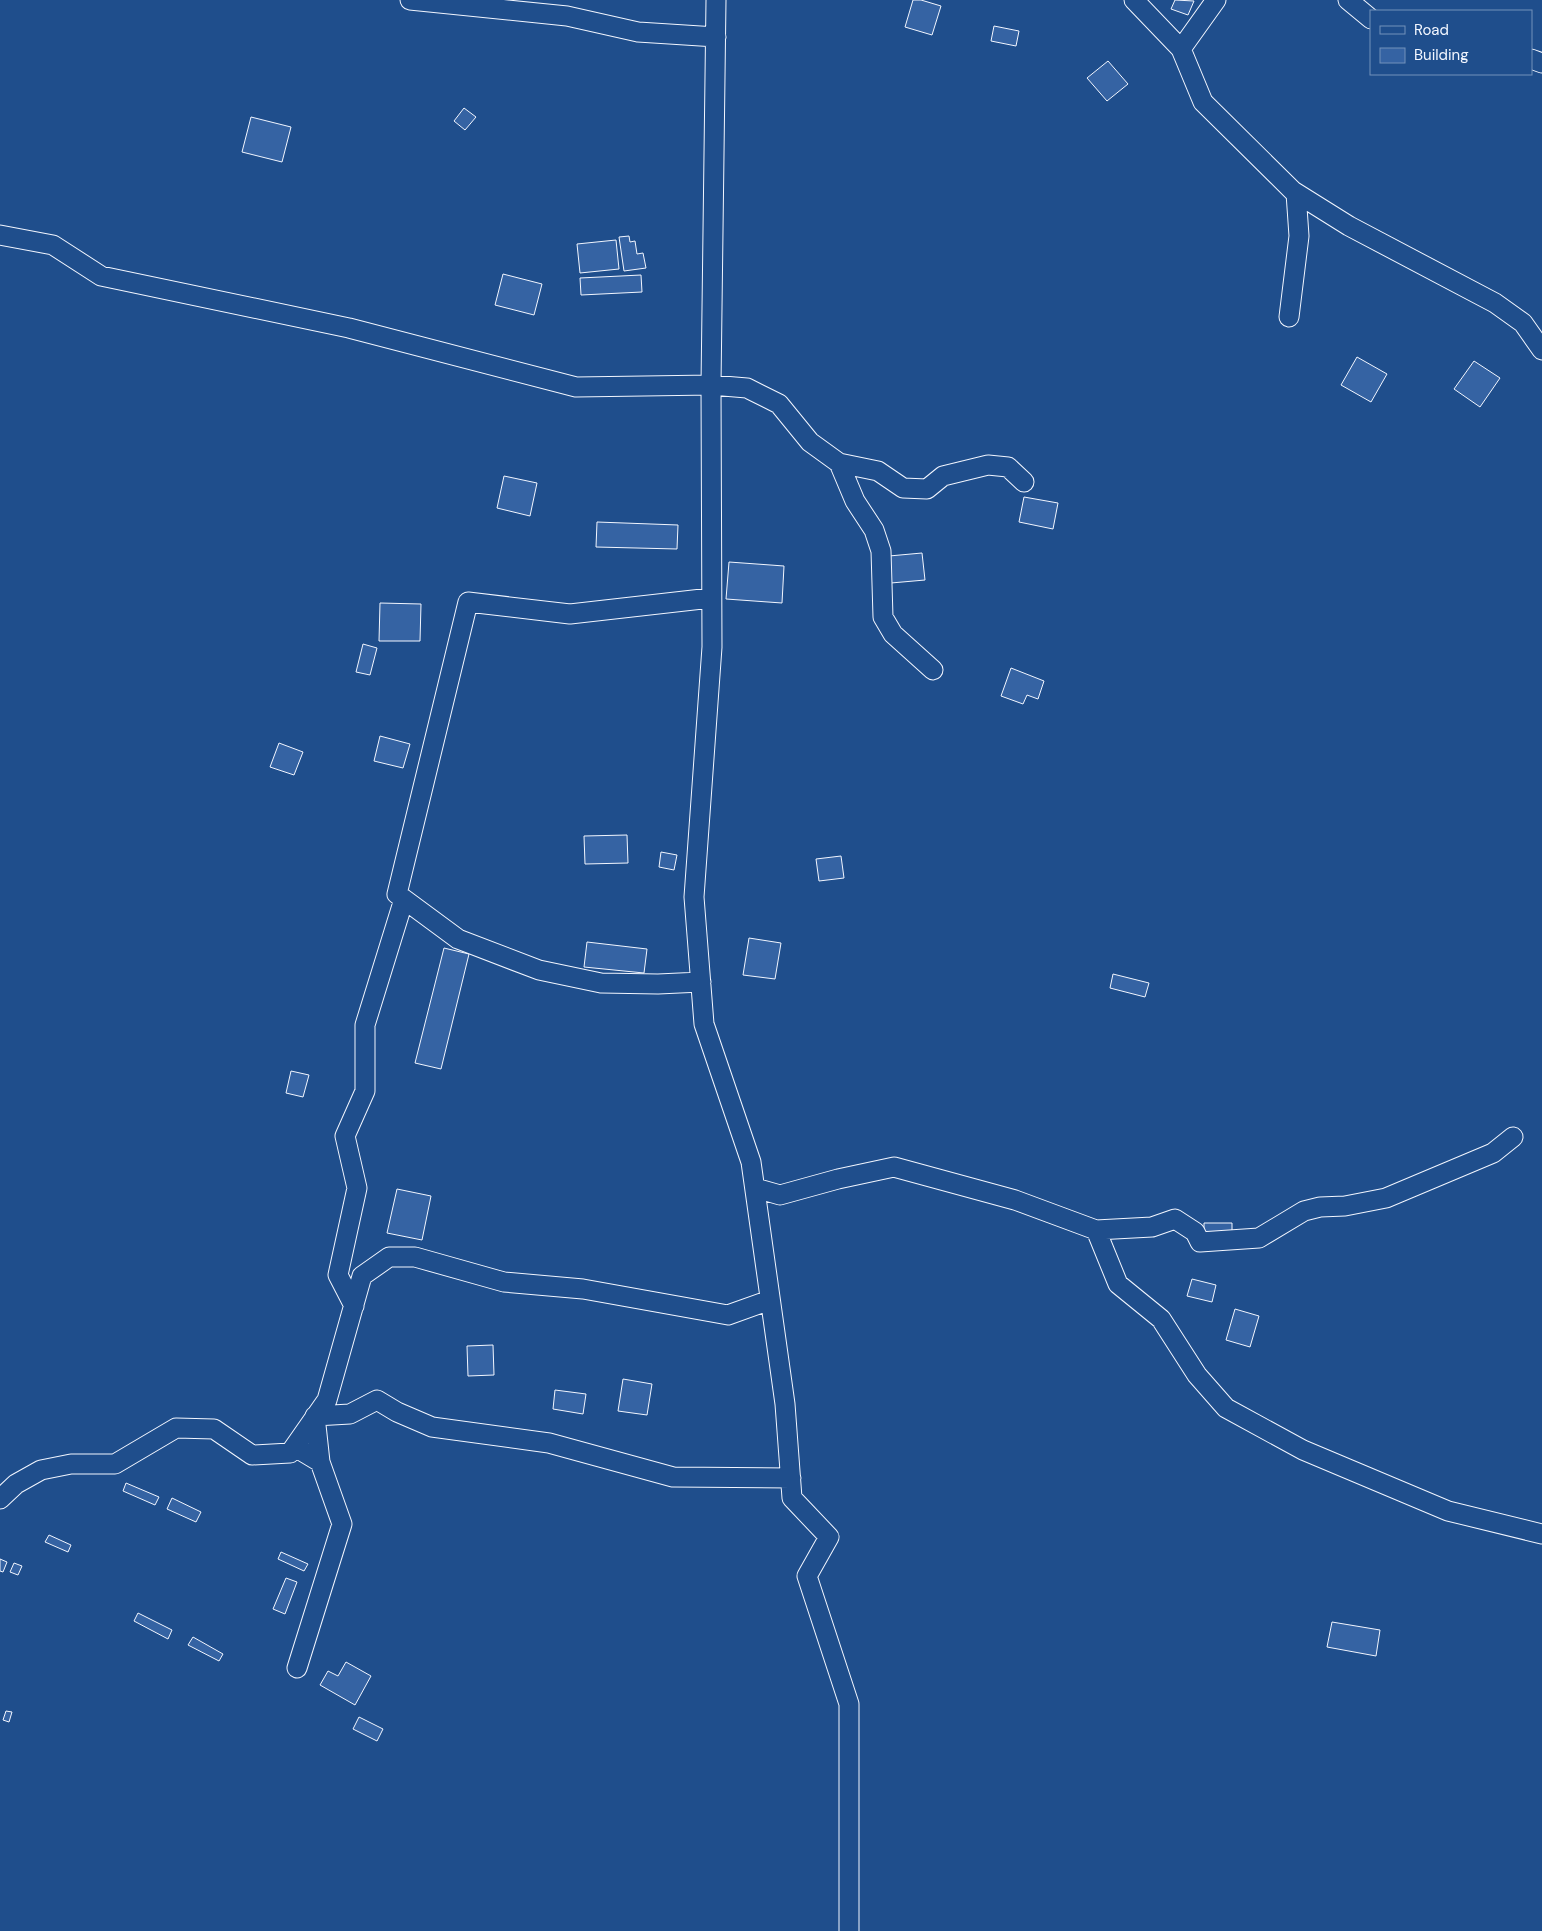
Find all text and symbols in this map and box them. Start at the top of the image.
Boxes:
legend [1370,10,1532,75]
text: Road [1414,20,1449,40]
text: Building [1414,45,1469,65]

